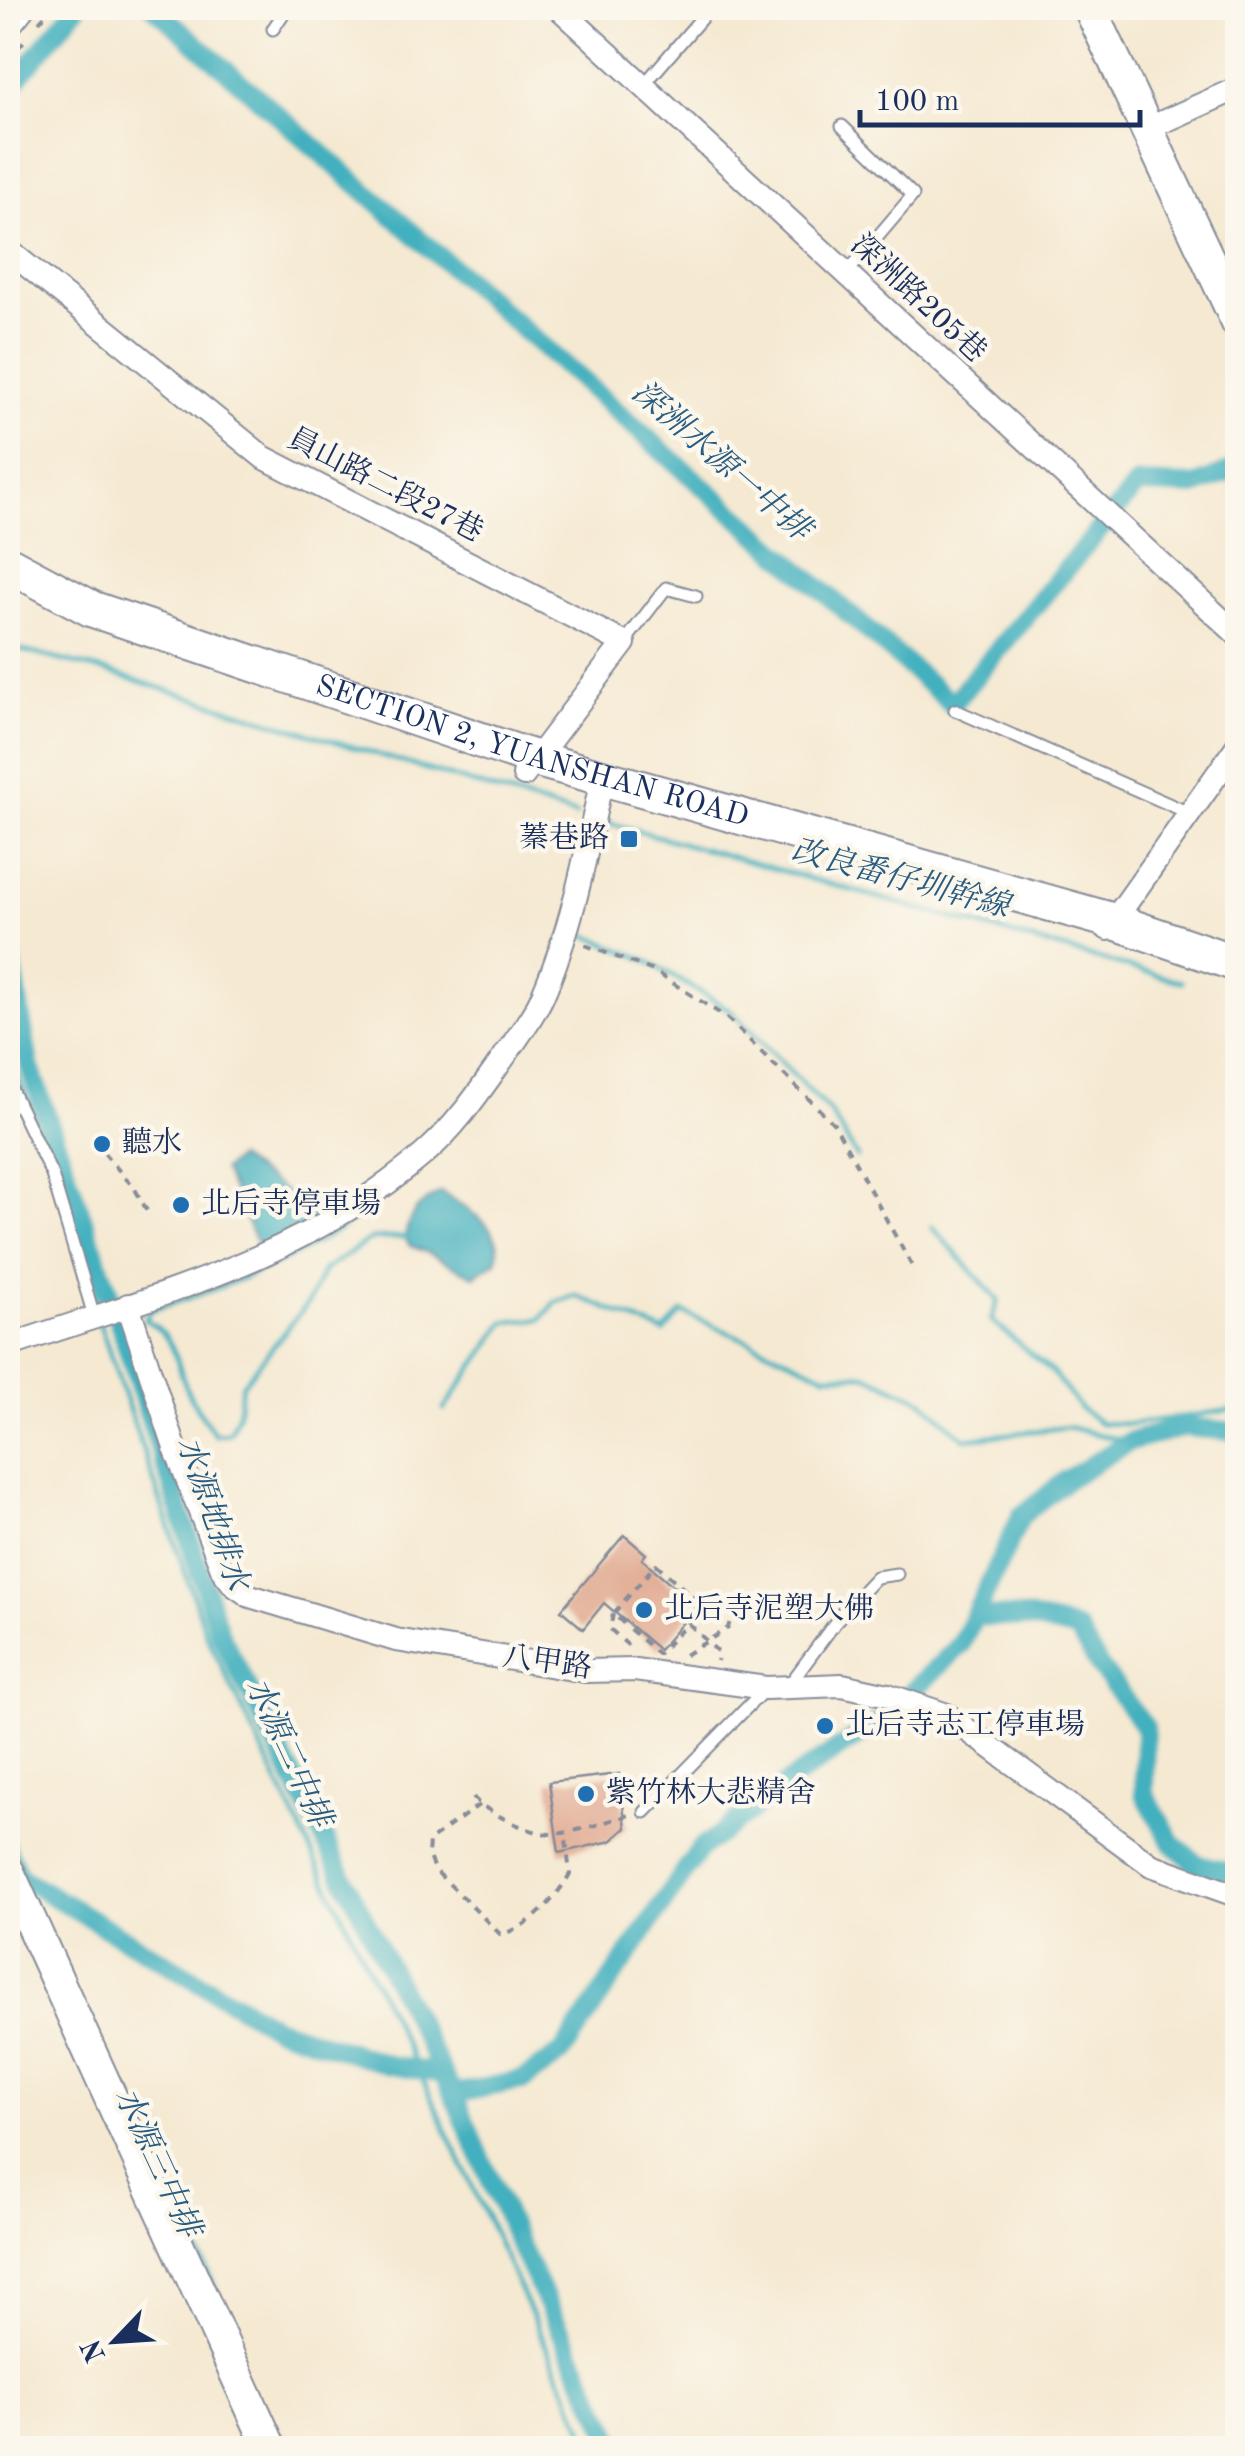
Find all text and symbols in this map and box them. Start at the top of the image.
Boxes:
scale bar [860,65,1140,127]
text: 100 m [875,87,959,117]
street label: 深洲路205巷 [845,227,993,369]
water label: 深洲水源一中排 [625,374,820,550]
street label: 員山路二段27巷 [282,421,489,548]
street label: SECTION 2, YUANSHAN ROAD [312,671,752,833]
place label: 蓁巷路 [519,821,609,854]
marker: 蓁巷路 [618,828,640,850]
water label: 改良番仔圳幹線 [788,833,1016,925]
place label: 聽水 [122,1126,182,1159]
marker: 聽水 [91,1133,113,1155]
place label: 北后寺停車場 [201,1187,381,1220]
marker: 北后寺停車場 [170,1194,192,1216]
water label: 水源地排水 [170,1432,256,1598]
place label: 北后寺泥塑大佛 [664,1592,874,1625]
marker: 北后寺泥塑大佛 [633,1599,655,1621]
street label: 八甲路 [500,1639,594,1684]
water label: 水源二中排 [239,1672,340,1836]
place label: 北后寺志工停車場 [845,1708,1085,1741]
marker: 北后寺志工停車場 [814,1715,836,1737]
place label: 紫竹林大悲精舍 [606,1776,816,1809]
marker: 紫竹林大悲精舍 [575,1783,597,1805]
water label: 水源三中排 [108,2082,209,2246]
north arrow [65,2291,165,2391]
text: N [78,2334,112,2366]

